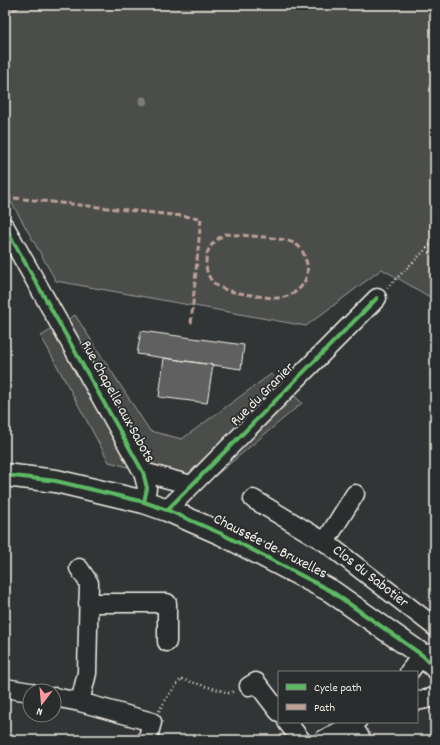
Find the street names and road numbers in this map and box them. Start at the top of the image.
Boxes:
street label: Rue Chapelle aux Sabots [74,337,160,467]
street label: Rue du Granier [226,358,300,432]
street label: Chaussée de Bruxelles [209,509,331,585]
street label: Clos du Sabotier [327,540,413,614]

